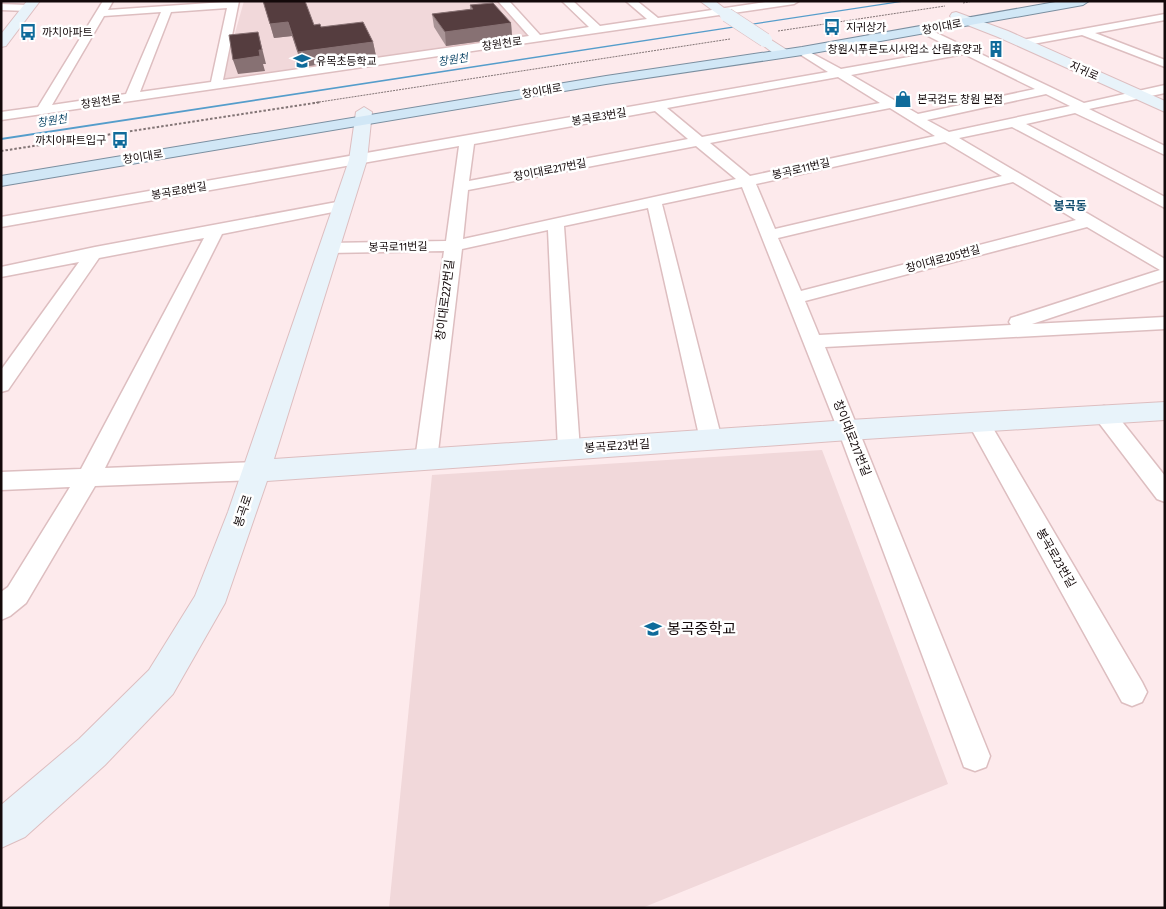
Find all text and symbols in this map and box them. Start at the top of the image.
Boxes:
bus stop icon: 지귀상가 [822,17,842,37]
street label: 창이대로 [921,17,963,37]
place label: 지귀상가 [846,21,886,34]
bus stop icon: 까치아파트 [18,22,38,42]
place label: 까치아파트 [42,26,93,39]
street label: 창원천로 [481,35,523,53]
building icon: 창원시푸른도시사업소 산림휴양과 [986,39,1006,59]
place label: 창원시푸른도시사업소 산림휴양과 [828,43,982,56]
school or university icon: 유목초등학교 [292,51,312,71]
water label: 창원천 [437,51,471,69]
place label: 유목초등학교 [316,55,377,68]
street label: 지귀로 [1067,59,1101,83]
street label: 창이대로 [521,81,563,101]
shop icon: 본국검도 창원 본점 [893,89,913,109]
street label: 창원천로 [80,93,122,111]
place label: 본국검도 창원 본점 [917,93,1003,106]
street label: 봉곡로3번길 [571,106,627,128]
water label: 창원천 [36,112,70,130]
bus stop icon: 까치아파트입구 [110,130,130,150]
place label: 까치아파트입구 [35,134,106,147]
street label: 창이대로 [122,147,164,167]
street label: 봉곡로11번길 [771,156,831,182]
street label: 창이대로217번길 [512,157,588,183]
street label: 봉곡로8번길 [150,180,208,202]
district label: 봉곡동 [1053,199,1087,213]
street label: 봉곡로11번길 [368,240,428,254]
street label: 창이대로205번길 [904,243,982,275]
street label: 창이대로227번길 [433,259,457,341]
street label: 창이대로217번길 [830,398,874,478]
street label: 봉곡로23번길 [584,437,650,455]
street label: 봉곡로 [231,493,255,529]
street label: 봉곡로23번길 [1033,526,1079,590]
school or university icon: 봉곡중학교 [643,619,663,639]
place label: 봉곡중학교 [667,620,736,638]

